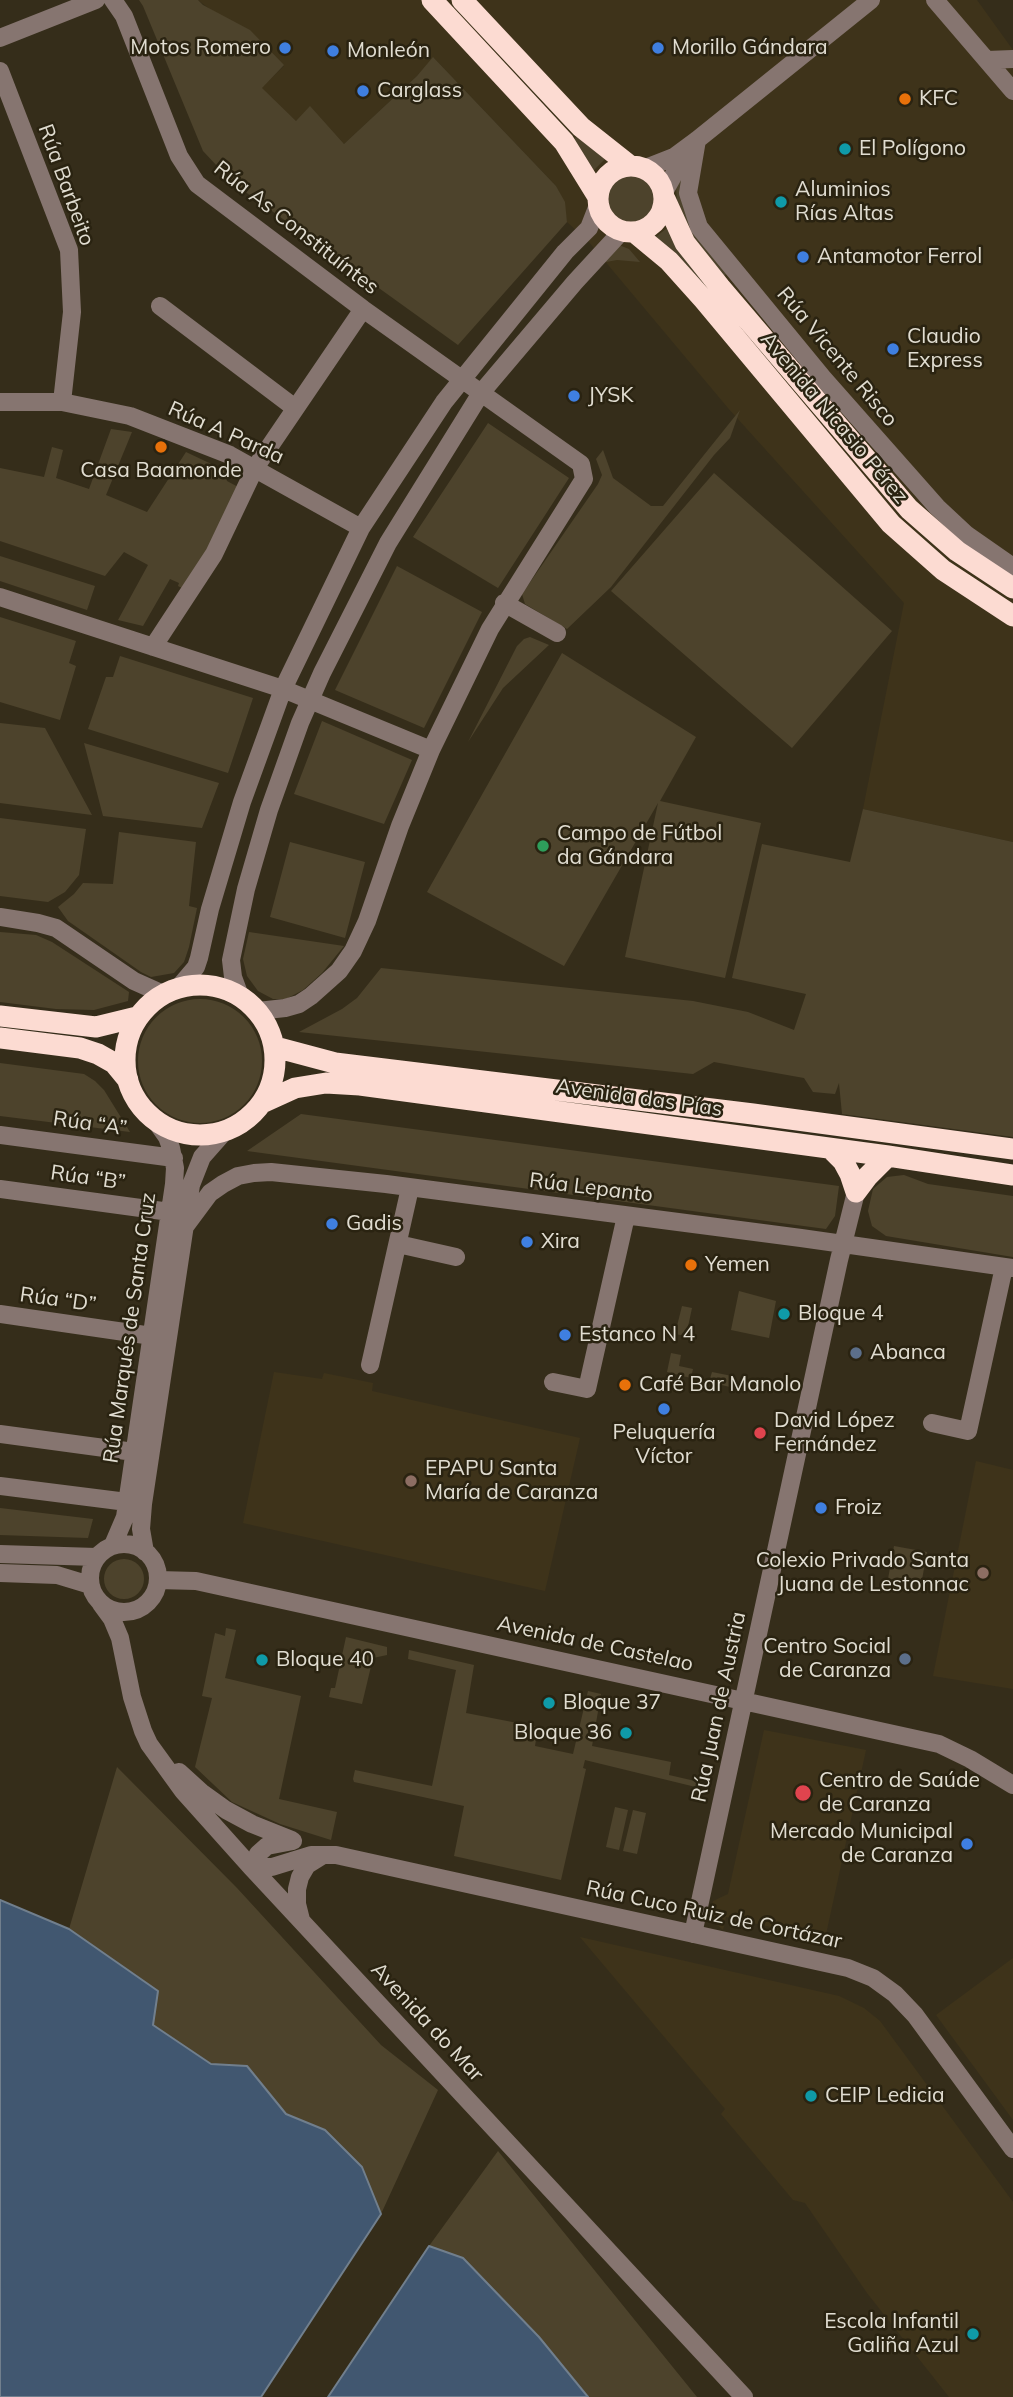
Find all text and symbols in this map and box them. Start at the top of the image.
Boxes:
place label: Motos Romero [130,35,271,61]
place label: Morillo Gándara [672,35,828,61]
place label: Monleón [347,38,430,64]
marker: Motos Romero [277,40,293,56]
marker: Morillo Gándara [650,40,666,56]
marker: Monleón [325,43,341,59]
place label: Carglass [377,78,462,104]
marker: Carglass [355,83,371,99]
place label: KFC [919,86,958,112]
marker: KFC [897,91,913,107]
street label: Rúa Barbeito [32,121,100,249]
place label: El Polígono [859,136,966,162]
marker: El Polígono [837,141,853,157]
street label: Rúa As Constituíntes [209,156,383,300]
place label: Aluminios Rías Altas [795,177,894,227]
marker: Aluminios Rías Altas [773,194,789,210]
place label: Antamotor Ferrol [817,244,982,270]
marker: Antamotor Ferrol [795,249,811,265]
street label: Rúa Vicente Risco [771,282,903,432]
place label: Claudio Express [907,324,983,374]
street label: Avenida Nicasio Pérez [755,327,913,509]
marker: Claudio Express [885,341,901,357]
place label: JYSK [588,383,634,409]
marker: JYSK [566,388,582,404]
street label: Rúa A Parda [164,396,288,470]
marker: Casa Baamonde [153,439,169,455]
place label: Casa Baamonde [80,458,242,484]
place label: Campo de Fútbol da Gándara [557,821,722,871]
marker: Campo de Fútbol da Gándara [535,838,551,854]
street label: Avenida das Pías [554,1074,724,1122]
street label: Rúa “A” [51,1106,129,1142]
street label: Rúa “B” [49,1160,127,1196]
street label: Rúa Lepanto [528,1168,654,1208]
street label: Rúa Marqués de Santa Cruz [99,1191,161,1465]
place label: Gadis [346,1211,402,1237]
marker: Gadis [324,1216,340,1232]
place label: Xira [541,1229,580,1255]
marker: Xira [519,1234,535,1250]
place label: Yemen [705,1252,770,1278]
marker: Yemen [683,1257,699,1273]
street label: Rúa “D” [18,1282,98,1318]
place label: Bloque 4 [798,1301,883,1327]
marker: Bloque 4 [776,1306,792,1322]
place label: Estanco N 4 [579,1322,695,1348]
marker: Estanco N 4 [557,1327,573,1343]
place label: Abanca [870,1340,946,1366]
marker: Abanca [848,1345,864,1361]
place label: Café Bar Manolo [639,1372,801,1398]
marker: Café Bar Manolo [617,1377,633,1393]
marker: Peluquería Víctor [656,1401,672,1417]
place label: David López Fernández [774,1408,895,1458]
place label: Peluquería Víctor [612,1420,716,1470]
marker: David López Fernández [752,1425,768,1441]
place label: EPAPU Santa María de Caranza [425,1456,598,1506]
marker: EPAPU Santa María de Caranza [403,1473,419,1489]
place label: Froiz [835,1495,882,1521]
marker: Froiz [813,1500,829,1516]
place label: Colexio Privado Santa Juana de Lestonnac [756,1548,969,1598]
marker: Colexio Privado Santa Juana de Lestonnac [975,1565,991,1581]
street label: Rúa Juan de Austria [686,1609,752,1805]
street label: Avenida de Castelao [495,1611,695,1677]
place label: Centro Social de Caranza [763,1634,891,1684]
place label: Bloque 40 [276,1647,374,1673]
marker: Centro Social de Caranza [897,1651,913,1667]
marker: Bloque 40 [254,1652,270,1668]
place label: Bloque 37 [563,1690,661,1716]
marker: Bloque 37 [541,1695,557,1711]
place label: Bloque 36 [514,1720,612,1746]
marker: Bloque 36 [618,1725,634,1741]
place label: Centro de Saúde de Caranza [819,1768,980,1818]
marker: Centro de Saúde de Caranza [793,1783,813,1803]
place label: Mercado Municipal de Caranza [770,1819,953,1869]
marker: Mercado Municipal de Caranza [959,1836,975,1852]
street label: Rúa Cuco Ruiz de Cortázar [584,1876,844,1954]
street label: Avenida do Mar [365,1957,489,2087]
place label: CEIP Ledicia [825,2083,945,2109]
marker: CEIP Ledicia [803,2088,819,2104]
place label: Escola Infantil Galiña Azul [824,2309,959,2359]
marker: Escola Infantil Galiña Azul [965,2326,981,2342]

